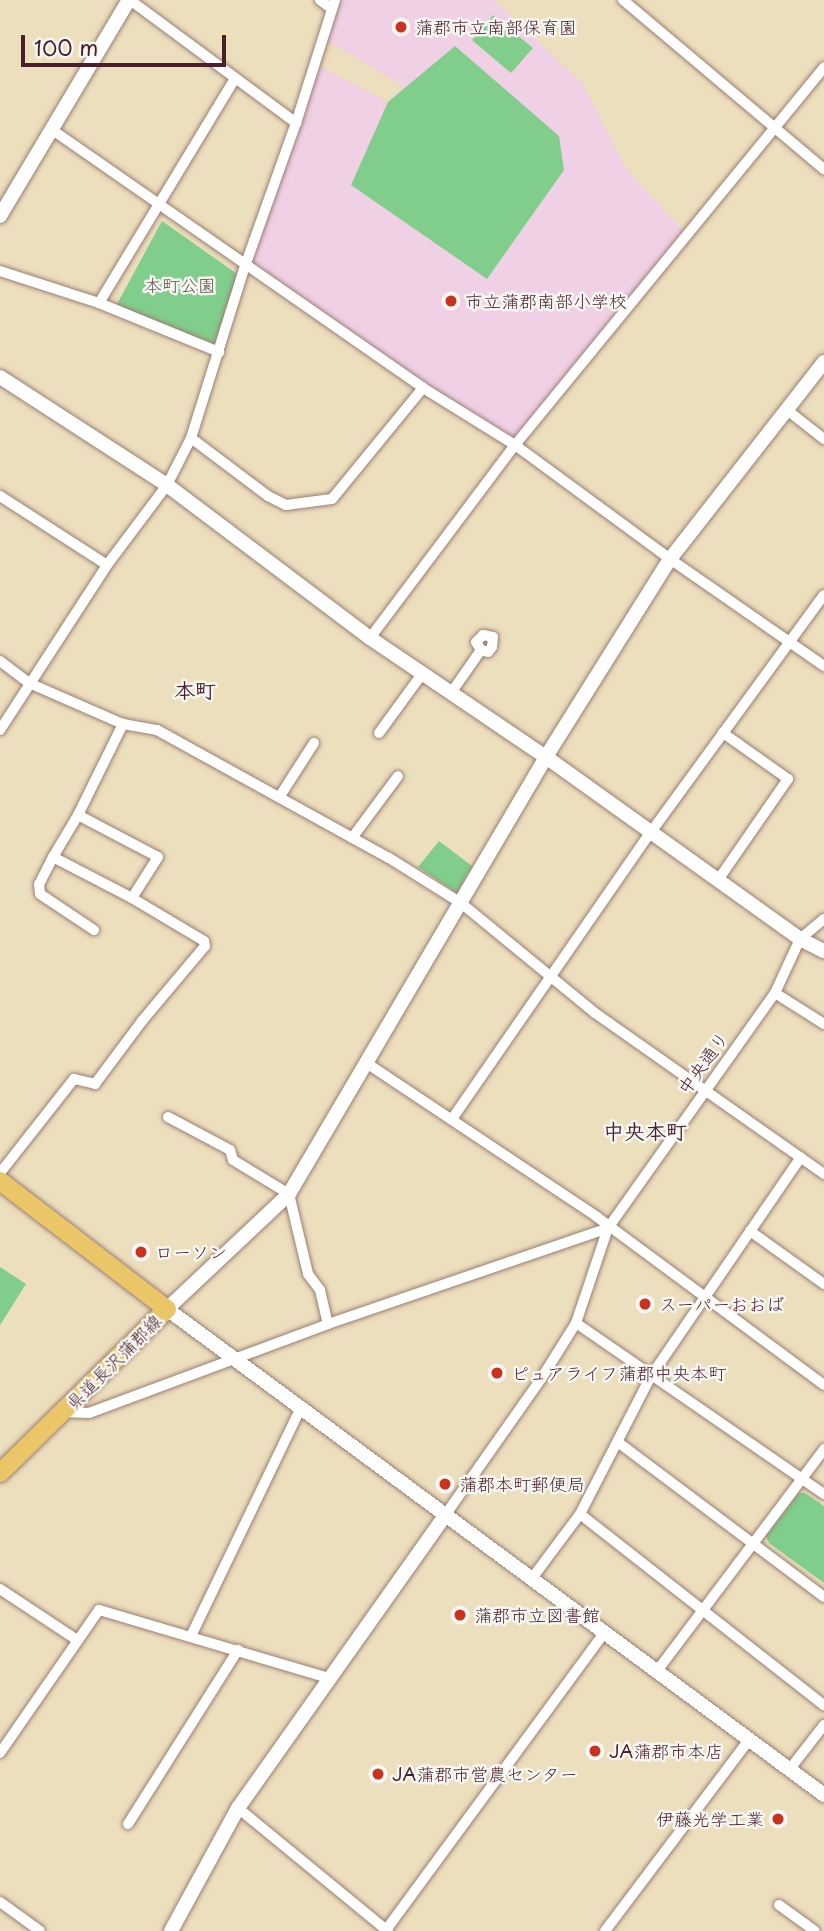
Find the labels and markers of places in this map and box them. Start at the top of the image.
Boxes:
place label: 蒲郡市立南部保育園 [415,16,577,38]
marker: 蒲郡市立南部保育園 [393,19,409,35]
place label: 市立蒲郡南部小学校 [465,290,627,312]
marker: 市立蒲郡南部小学校 [443,293,459,309]
place label: ローソン [155,1241,227,1263]
marker: ローソン [133,1244,149,1260]
place label: スーパーおおば [659,1293,784,1315]
marker: スーパーおおば [637,1296,653,1312]
place label: ピュアライフ蒲郡中央本町 [511,1362,727,1384]
marker: ピュアライフ蒲郡中央本町 [489,1365,505,1381]
place label: 蒲郡本町郵便局 [459,1473,585,1495]
marker: 蒲郡本町郵便局 [437,1476,453,1492]
place label: 蒲郡市立図書館 [474,1604,600,1626]
marker: 蒲郡市立図書館 [452,1607,468,1623]
place label: JA蒲郡市本店 [609,1740,723,1762]
marker: JA蒲郡市本店 [587,1743,603,1759]
place label: JA蒲郡市営農センター [392,1763,578,1785]
marker: JA蒲郡市営農センター [370,1766,386,1782]
place label: 伊藤光学工業 [656,1808,764,1830]
marker: 伊藤光学工業 [770,1811,786,1827]

